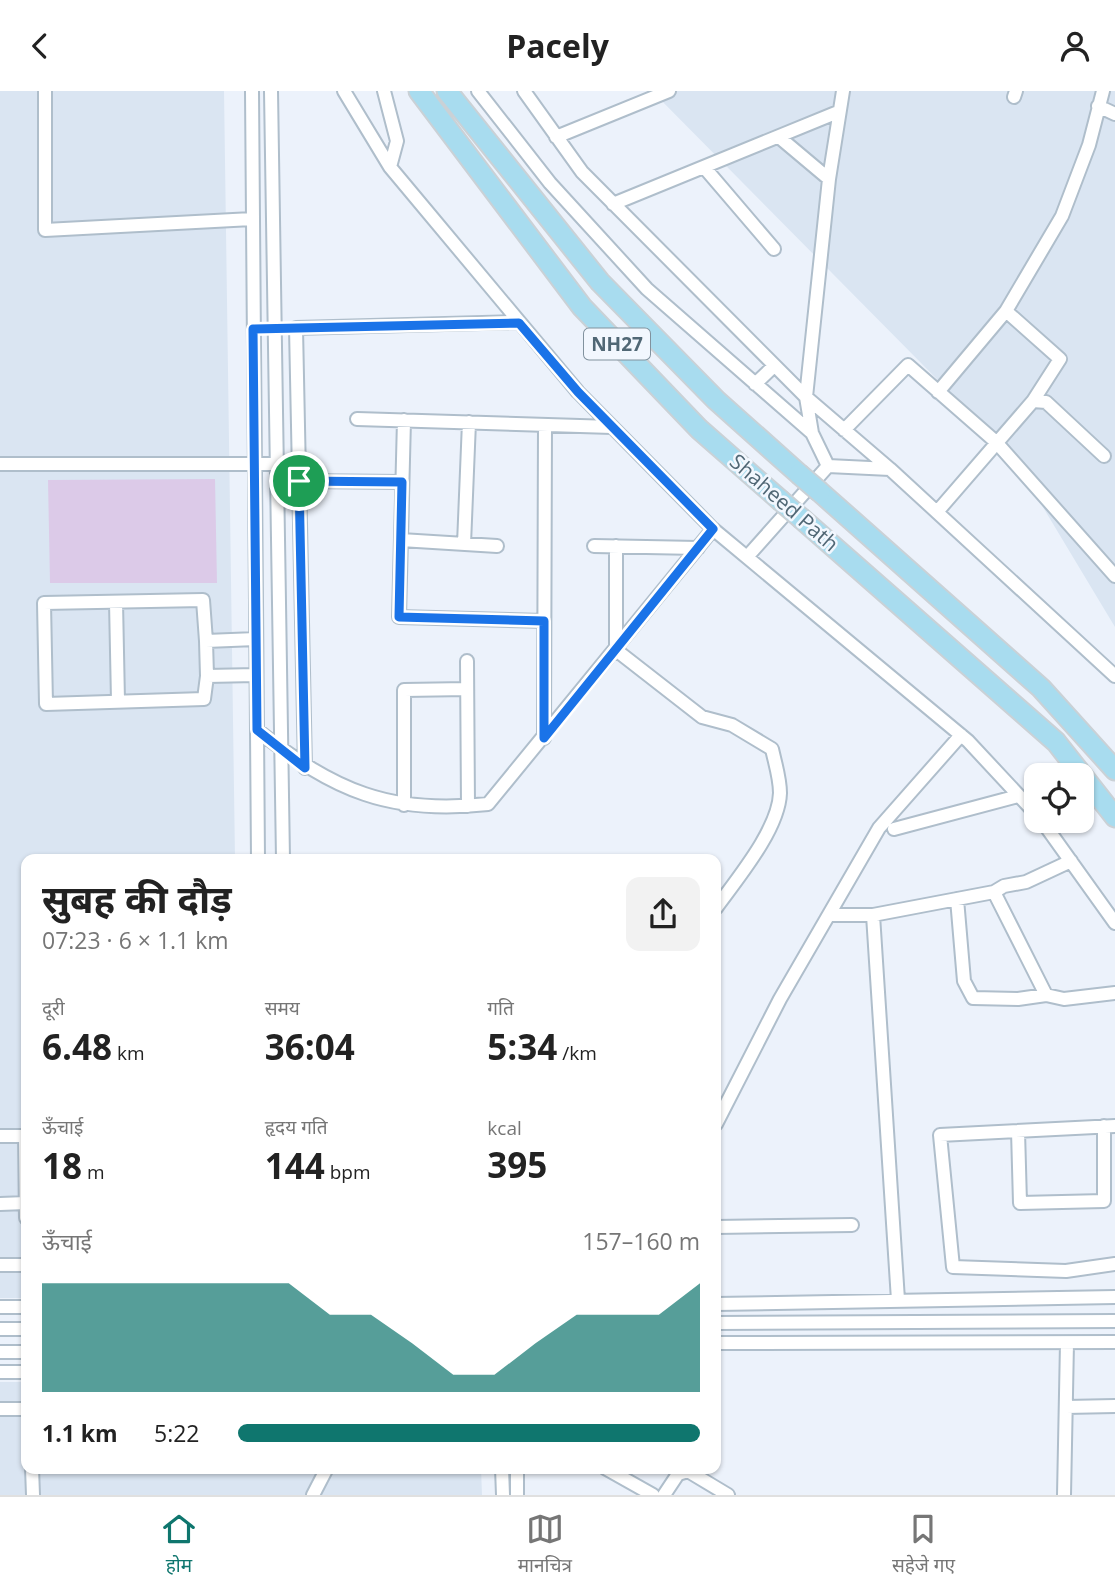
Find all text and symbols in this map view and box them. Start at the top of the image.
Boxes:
text: Pacely [506,24,609,67]
icon: back [21,27,59,65]
icon: person [1056,27,1094,65]
road number: NH27 [584,329,650,359]
street label: Shaheed Path [724,447,845,557]
pin [269,451,329,511]
icon: arrive [280,462,318,500]
map controls [1024,763,1094,833]
button: locate [1024,763,1094,833]
text: सुबह की दौड़ [42,872,232,924]
button: share [626,877,700,951]
text: 07:23 · 6 × 1.1 km [42,924,229,956]
text: दूरी [42,995,65,1021]
text: समय [265,995,300,1021]
text: गति [487,995,514,1021]
text: 6.48 [42,1023,112,1070]
text: 36:04 [265,1023,355,1070]
text: 5:34 [487,1023,557,1070]
text: km [112,1040,145,1066]
text: /km [557,1040,597,1066]
text: ऊँचाई [42,1114,83,1140]
text: हृदय गति [265,1114,328,1140]
text: kcal [487,1115,522,1141]
text: 395 [487,1141,547,1188]
text: 18 [42,1142,82,1189]
text: 144 [265,1142,325,1189]
text: m [82,1159,105,1185]
text: bpm [325,1159,370,1185]
text: ऊँचाई [42,1225,92,1257]
text: 157–160 m [582,1225,700,1257]
text: 1.1 km [42,1417,118,1449]
text: 5:22 [154,1417,200,1449]
tab: होम [160,1510,198,1580]
tab: मानचित्र [518,1510,572,1580]
tab: सहेजे गए [892,1510,955,1580]

